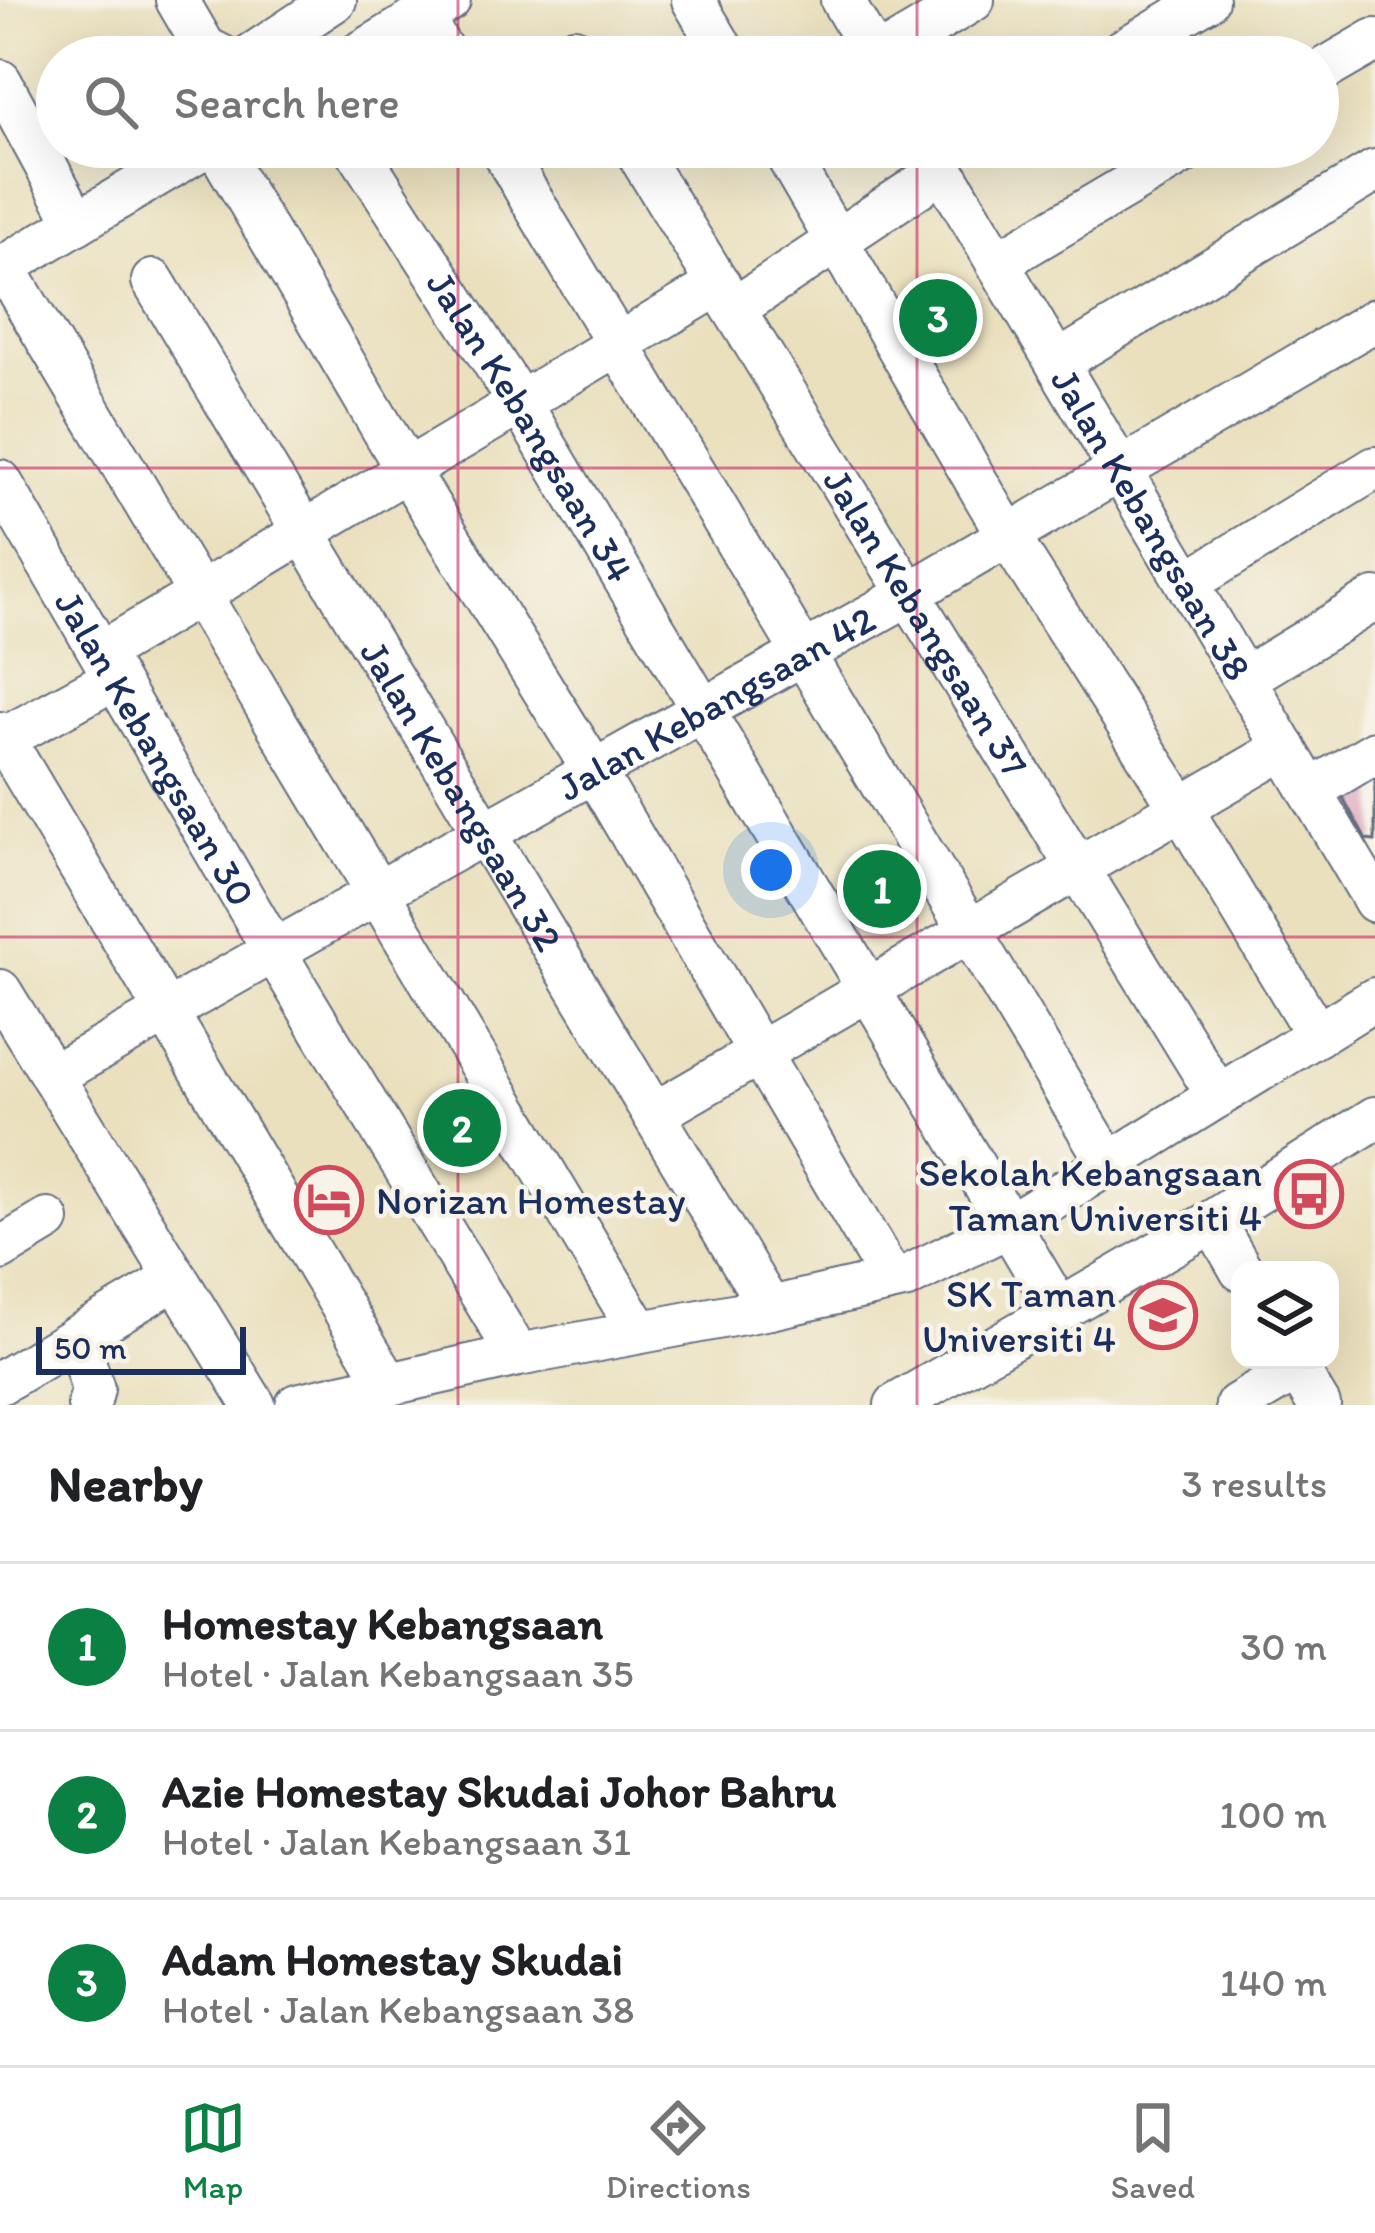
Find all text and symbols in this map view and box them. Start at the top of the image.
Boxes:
search box [36,36,1339,168]
icon: search [78,69,144,135]
text: Search here [174,75,400,129]
street label: Jalan Kebangsaan 34 [417,262,644,590]
pin: 3 [899,273,977,363]
street label: Jalan Kebangsaan 38 [1041,359,1263,689]
street label: Jalan Kebangsaan 37 [814,460,1039,785]
street label: Jalan Kebangsaan 30 [45,582,266,914]
street label: Jalan Kebangsaan 42 [549,595,883,810]
street label: Jalan Kebangsaan 32 [351,632,573,959]
your location [741,840,801,900]
pin: 1 [843,844,921,934]
pin: 2 [423,1083,501,1173]
place label: Sekolah Kebangsaan Taman Universiti 4 [918,1149,1262,1241]
bus stop icon: Sekolah Kebangsaan Taman Universiti 4 [1274,1159,1344,1229]
hotel icon: Norizan Homestay [294,1165,364,1235]
place label: Norizan Homestay [376,1177,685,1224]
map controls [1231,1261,1339,1369]
button: layers [1231,1261,1339,1369]
place label: SK Taman Universiti 4 [922,1270,1116,1362]
school or university icon: SK Taman Universiti 4 [1128,1280,1198,1350]
scale bar [36,1321,246,1374]
text: 50 m [54,1328,127,1367]
text: Nearby [48,1453,203,1514]
text: 3 results [1181,1460,1327,1507]
text: Homestay Kebangsaan [162,1596,603,1650]
text: 1 [78,1623,96,1670]
text: 30 m [1240,1623,1327,1670]
text: Hotel · Jalan Kebangsaan 35 [162,1650,634,1697]
text: Azie Homestay Skudai Johor Bahru [162,1764,836,1818]
text: 2 [77,1791,97,1838]
text: 100 m [1219,1791,1327,1838]
text: Hotel · Jalan Kebangsaan 31 [162,1818,631,1865]
text: Adam Homestay Skudai [162,1932,623,1986]
text: 3 [76,1959,98,2006]
text: 140 m [1220,1959,1327,2006]
text: Hotel · Jalan Kebangsaan 38 [162,1986,634,2033]
tab: Map [180,2095,246,2206]
tab: Directions [606,2095,751,2206]
tab: Saved [1111,2095,1195,2206]

